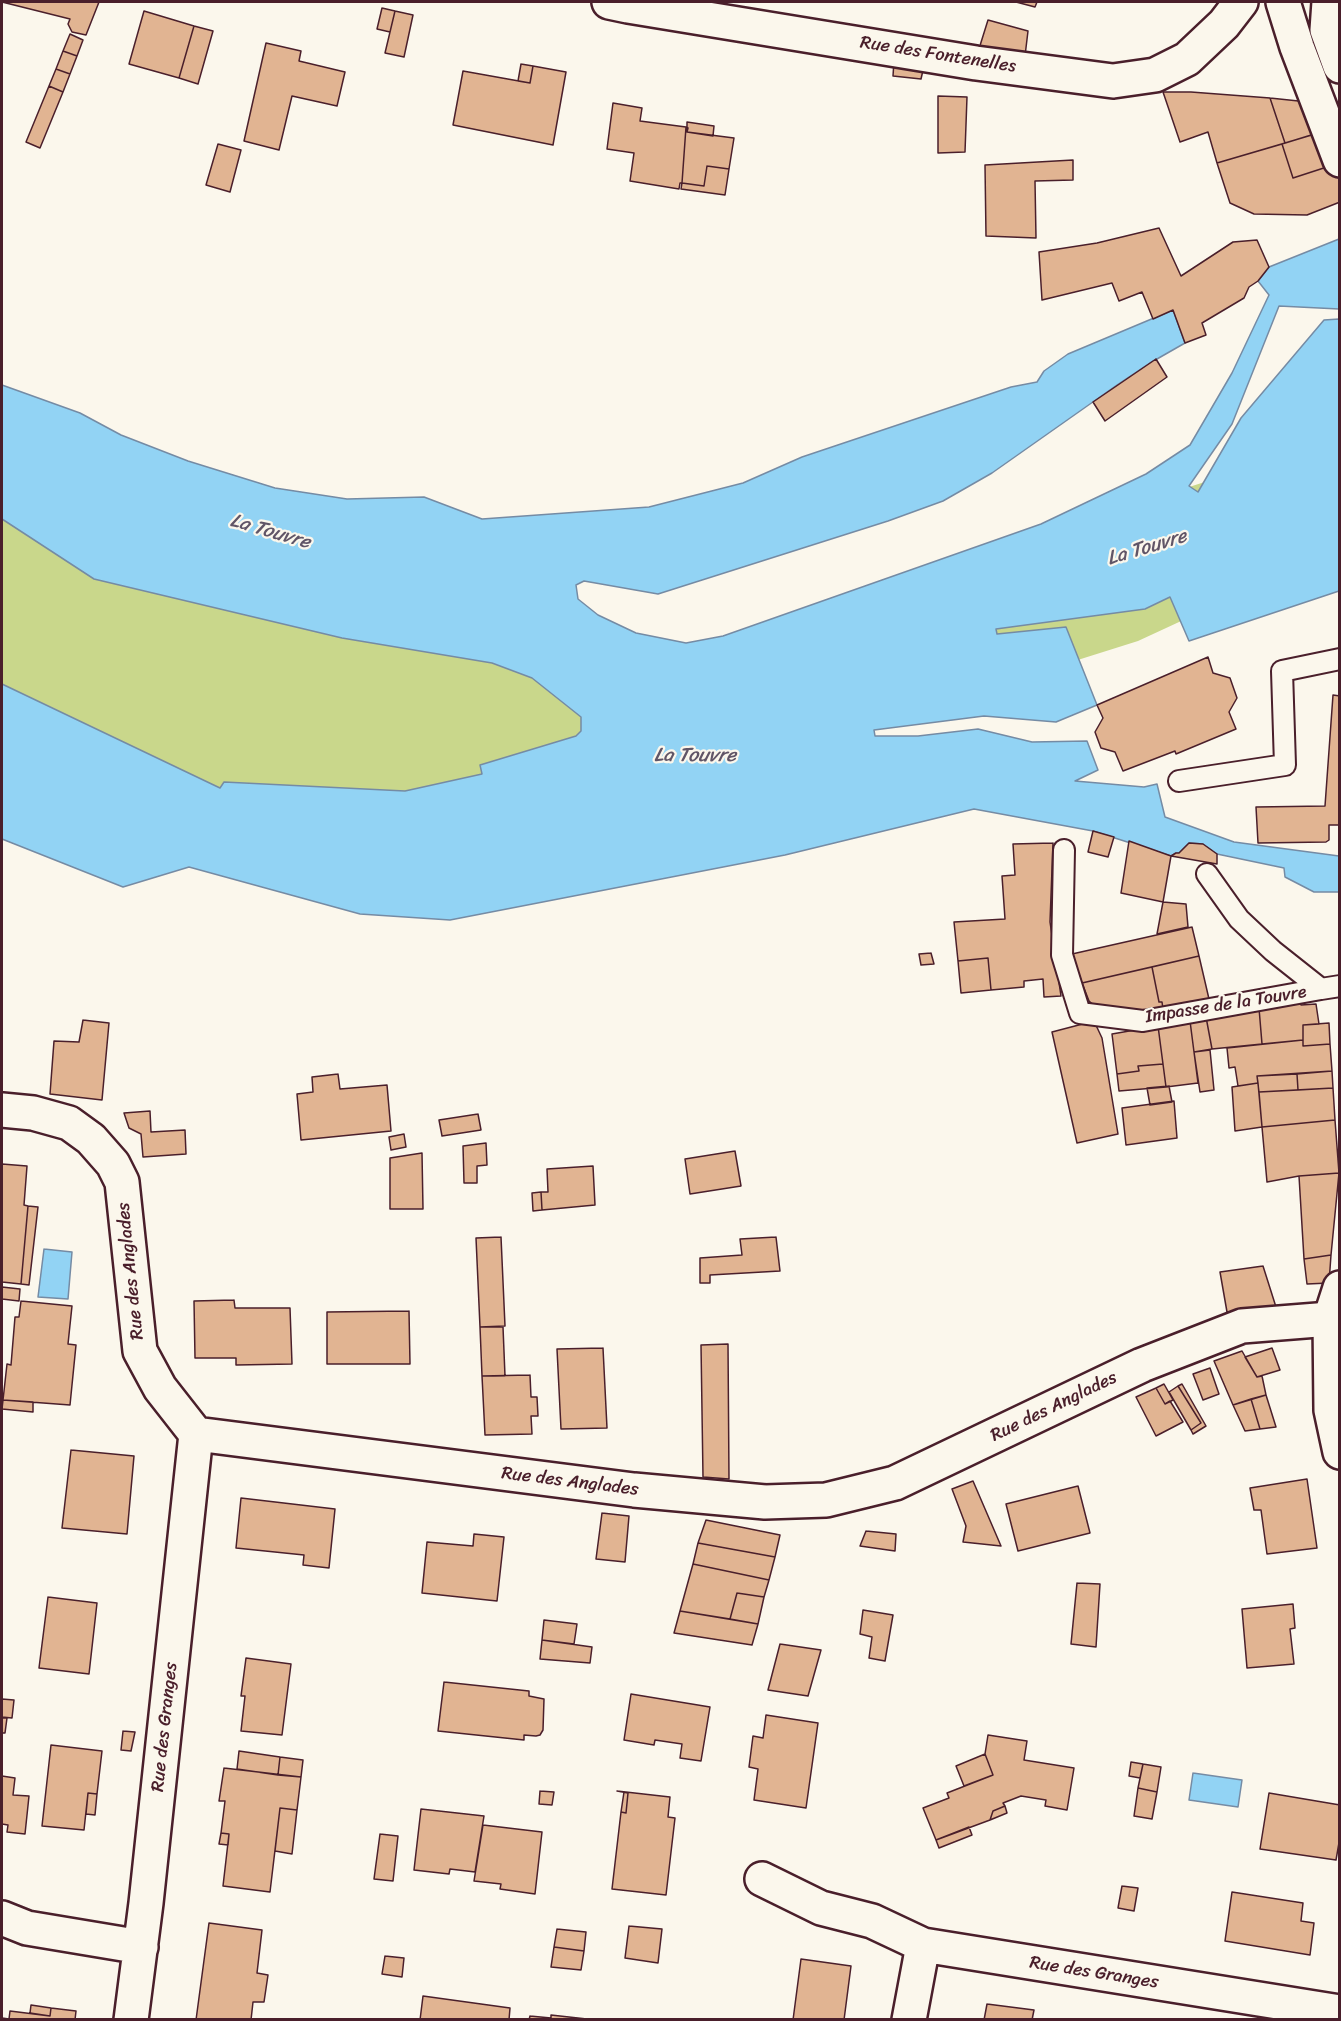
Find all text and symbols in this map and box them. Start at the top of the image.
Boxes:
street label: Rue des Fontenelles [859,32,1017,78]
water label: La Touvre [227,509,313,555]
water label: La Touvre [1104,525,1190,571]
water label: La Touvre [654,744,736,768]
street label: Impasse de la Touvre [1144,982,1308,1028]
street label: Rue des Anglades [113,1201,149,1341]
street label: Rue des Anglades [987,1367,1121,1447]
street label: Rue des Anglades [500,1463,640,1501]
street label: Rue des Granges [147,1661,183,1793]
street label: Rue des Granges [1028,1952,1160,1994]

